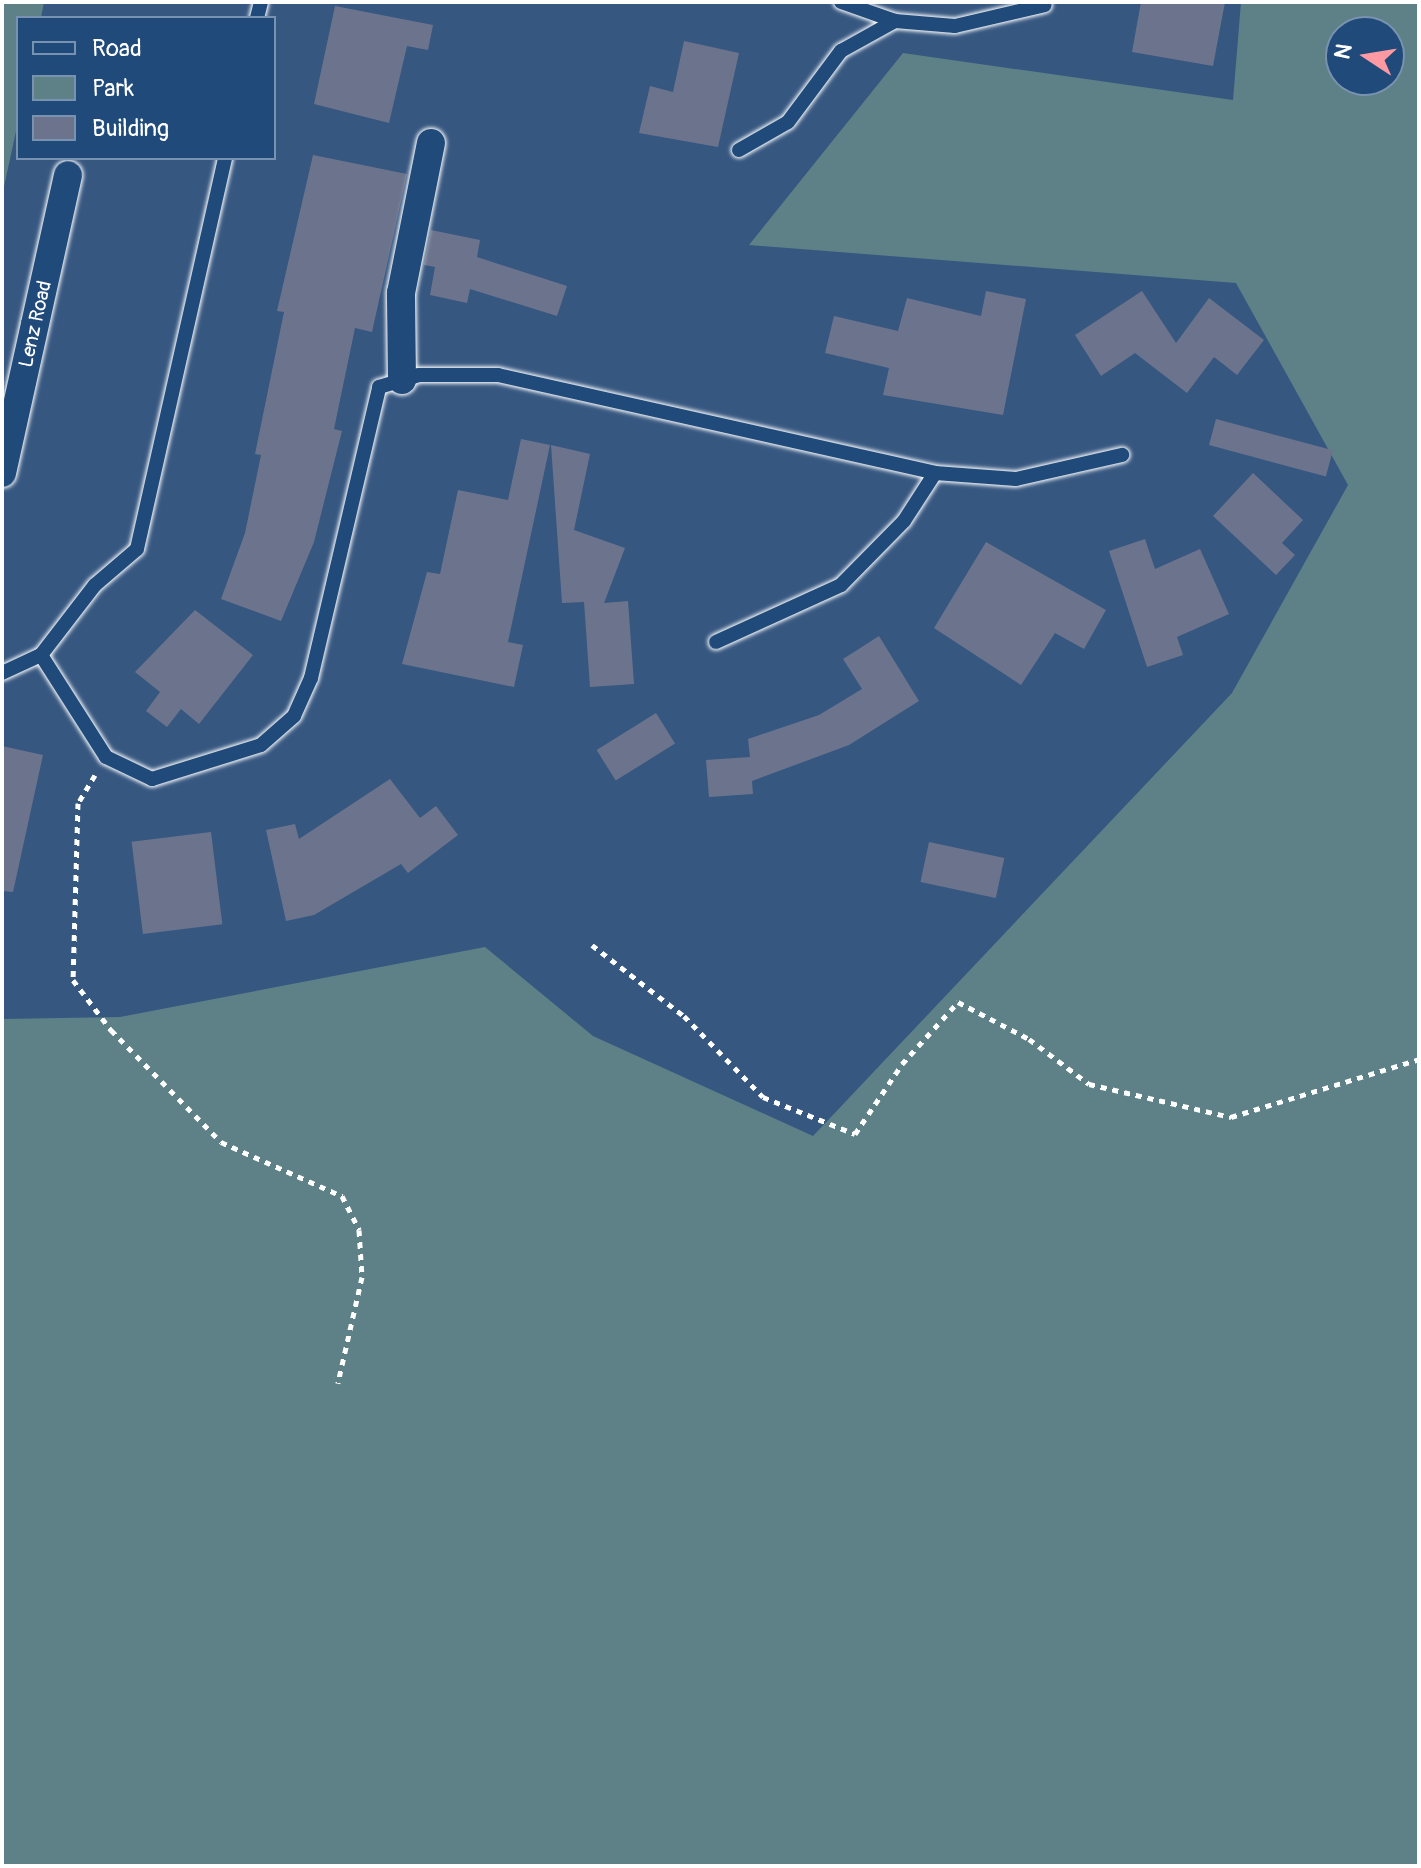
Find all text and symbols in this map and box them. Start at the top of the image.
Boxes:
legend [16,16,276,160]
north arrow [1325,16,1405,96]
text: Road [92,34,142,63]
text: N [1328,41,1359,62]
text: Park [92,74,134,103]
text: Building [92,114,169,143]
street label: Lenz Road [13,278,57,370]

